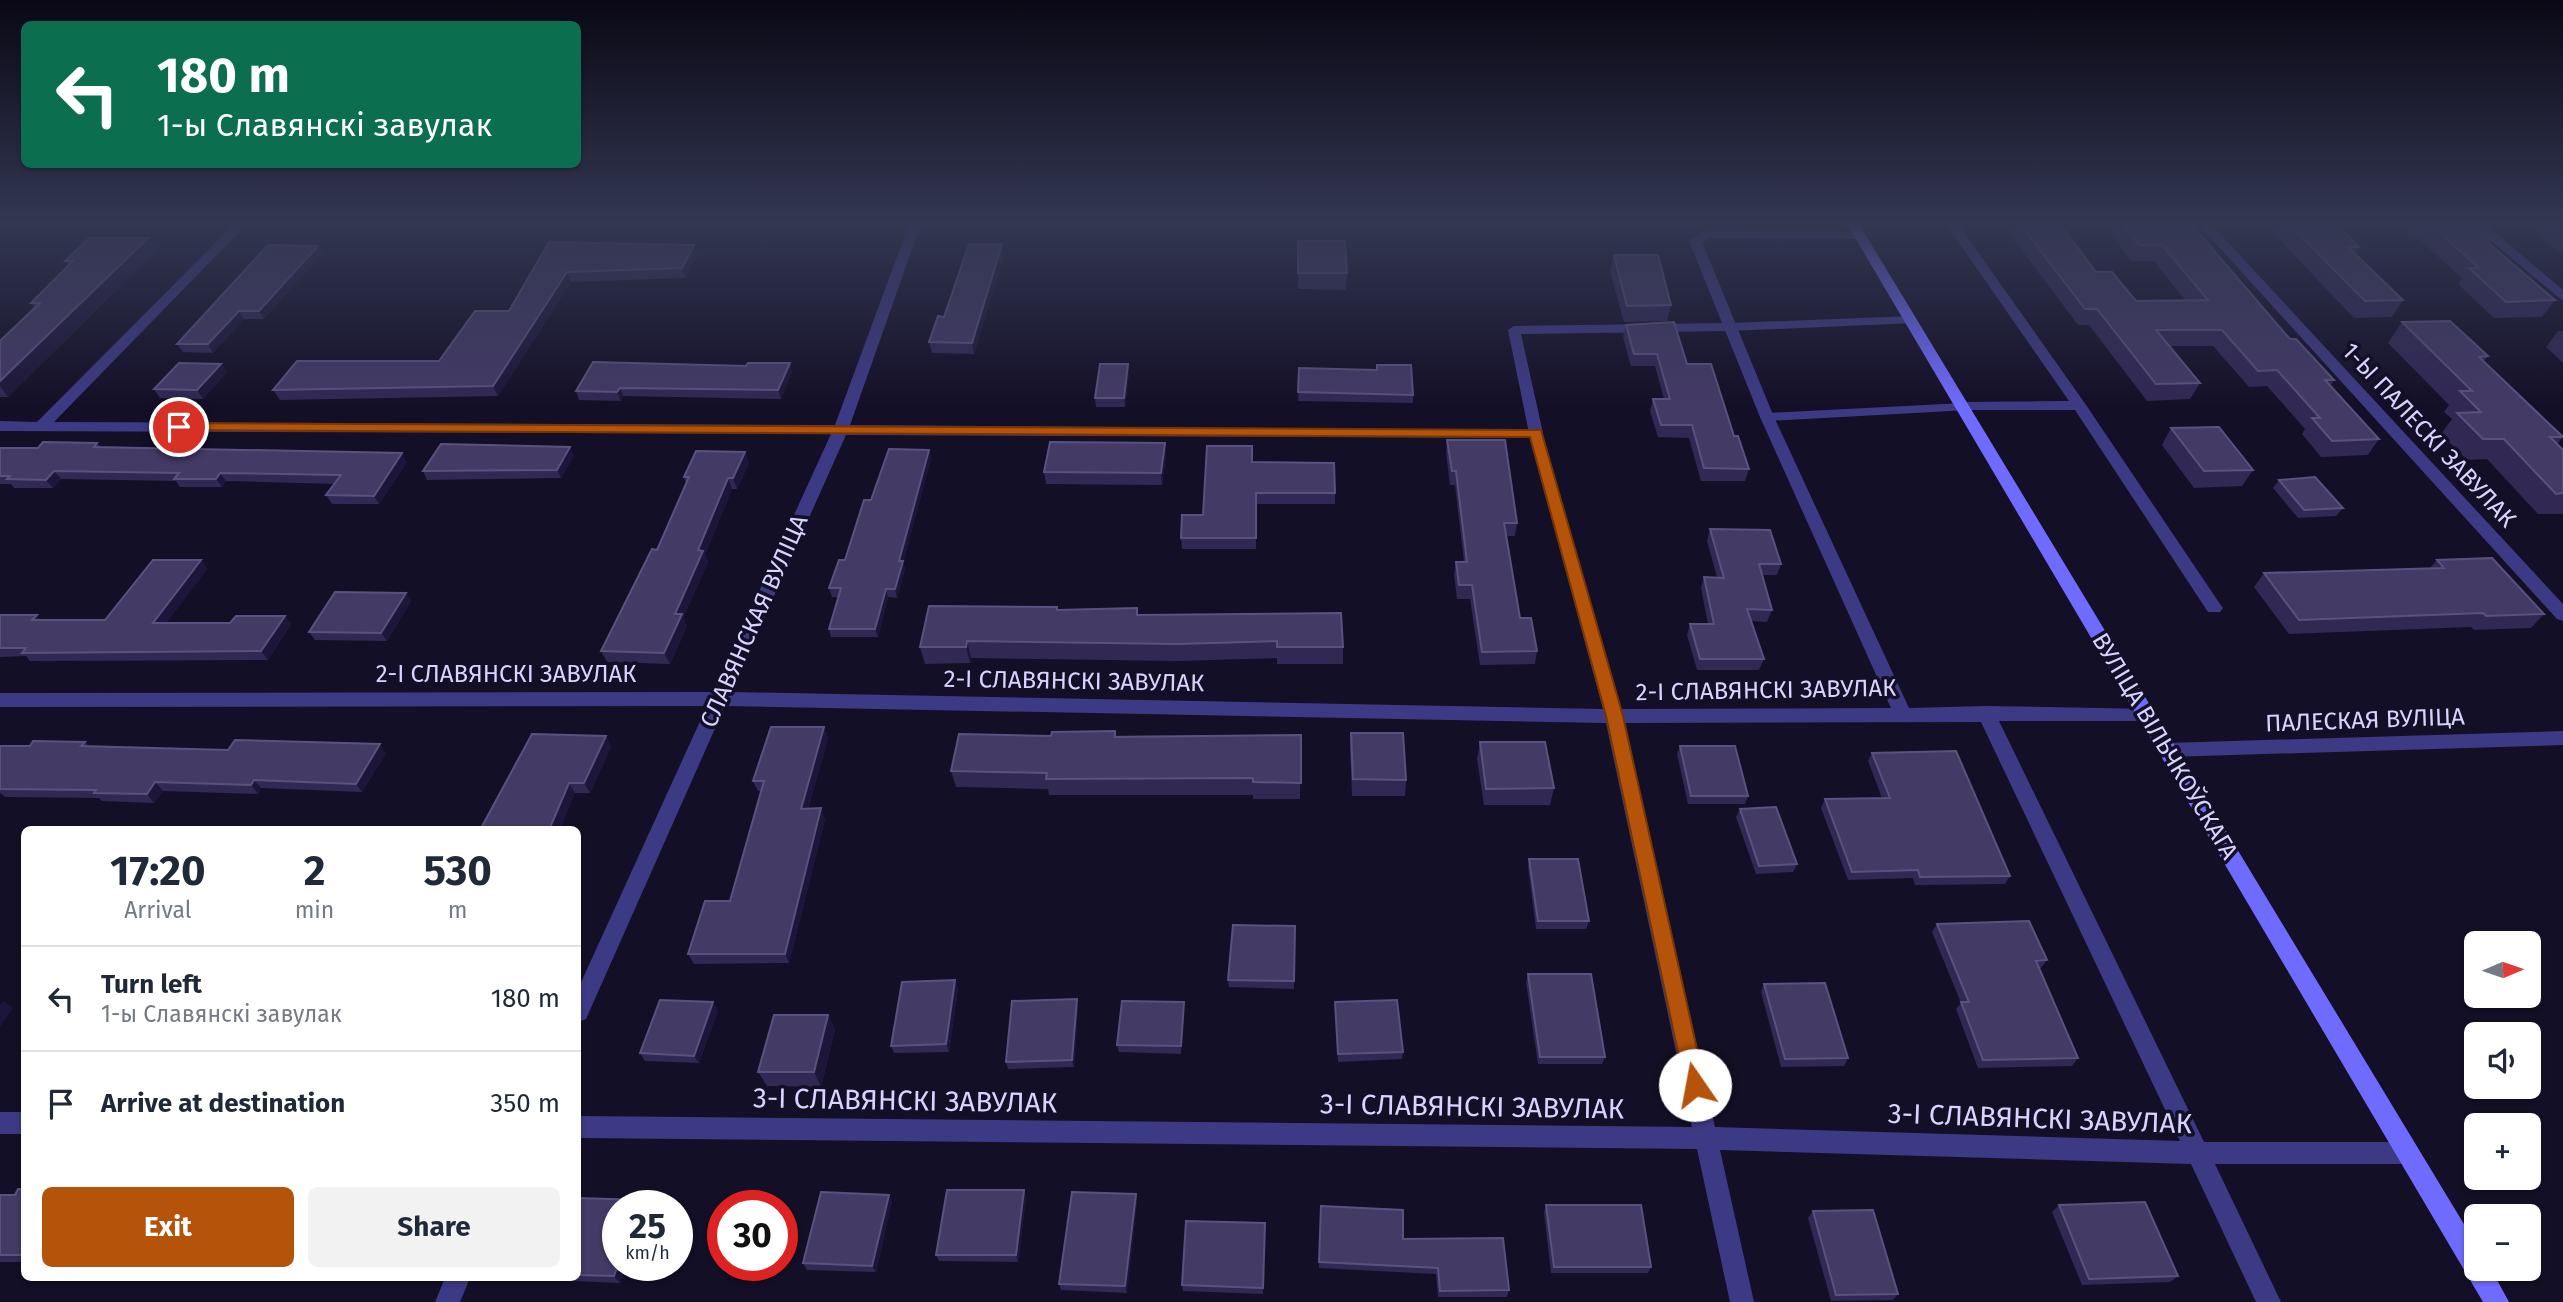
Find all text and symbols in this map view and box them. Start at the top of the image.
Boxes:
text: 180 m [157,46,290,105]
icon: left [42,49,133,140]
text: 1-ы Славянскі завулак [157,106,492,144]
street label: 1-Ы ПАЛЕСКІ ЗАВУЛАК [2336,337,2522,533]
pin [149,397,209,457]
icon: arrive [160,408,198,446]
street label: СЛАВЯНСКАЯ ВУЛІЦА [694,510,814,732]
street label: ВУЛІЦА ВІЛЬЧКОЎСКАГА [2086,627,2245,864]
street label: 2-І СЛАВЯНСКІ ЗАВУЛАК [376,660,636,688]
street label: 2-І СЛАВЯНСКІ ЗАВУЛАК [943,665,1205,697]
street label: 2-І СЛАВЯНСКІ ЗАВУЛАК [1635,674,1897,706]
street label: ПАЛЕСКАЯ ВУЛІЦА [2265,703,2465,737]
text: 17:20 [110,846,206,896]
text: 2 [304,846,325,896]
text: 530 [423,846,492,896]
text: Arrival [124,896,192,924]
text: min [295,896,334,924]
text: m [448,896,468,924]
north arrow [2464,931,2541,1008]
map controls [2464,931,2541,1281]
text: Turn left [101,969,202,1000]
icon: left [42,980,80,1018]
text: 180 m [491,983,560,1014]
text: 1-ы Славянскі завулак [101,1000,342,1028]
button: sound [2464,1022,2541,1099]
position arrow [1658,1048,1732,1122]
street label: 3-І СЛАВЯНСКІ ЗАВУЛАК [753,1081,1058,1120]
icon: arrive [42,1085,80,1123]
street label: 3-І СЛАВЯНСКІ ЗАВУЛАК [1320,1087,1625,1126]
text: Arrive at destination [101,1088,345,1119]
text: 350 m [490,1088,560,1119]
street label: 3-І СЛАВЯНСКІ ЗАВУЛАК [1887,1097,2193,1140]
button: + [2464,1113,2541,1190]
button: Exit [42,1187,294,1267]
button: Share [308,1187,560,1267]
speed limit sign: 30 [707,1190,798,1281]
button: − [2464,1204,2541,1281]
text: 25 [629,1205,666,1247]
text: km/h [625,1242,670,1264]

